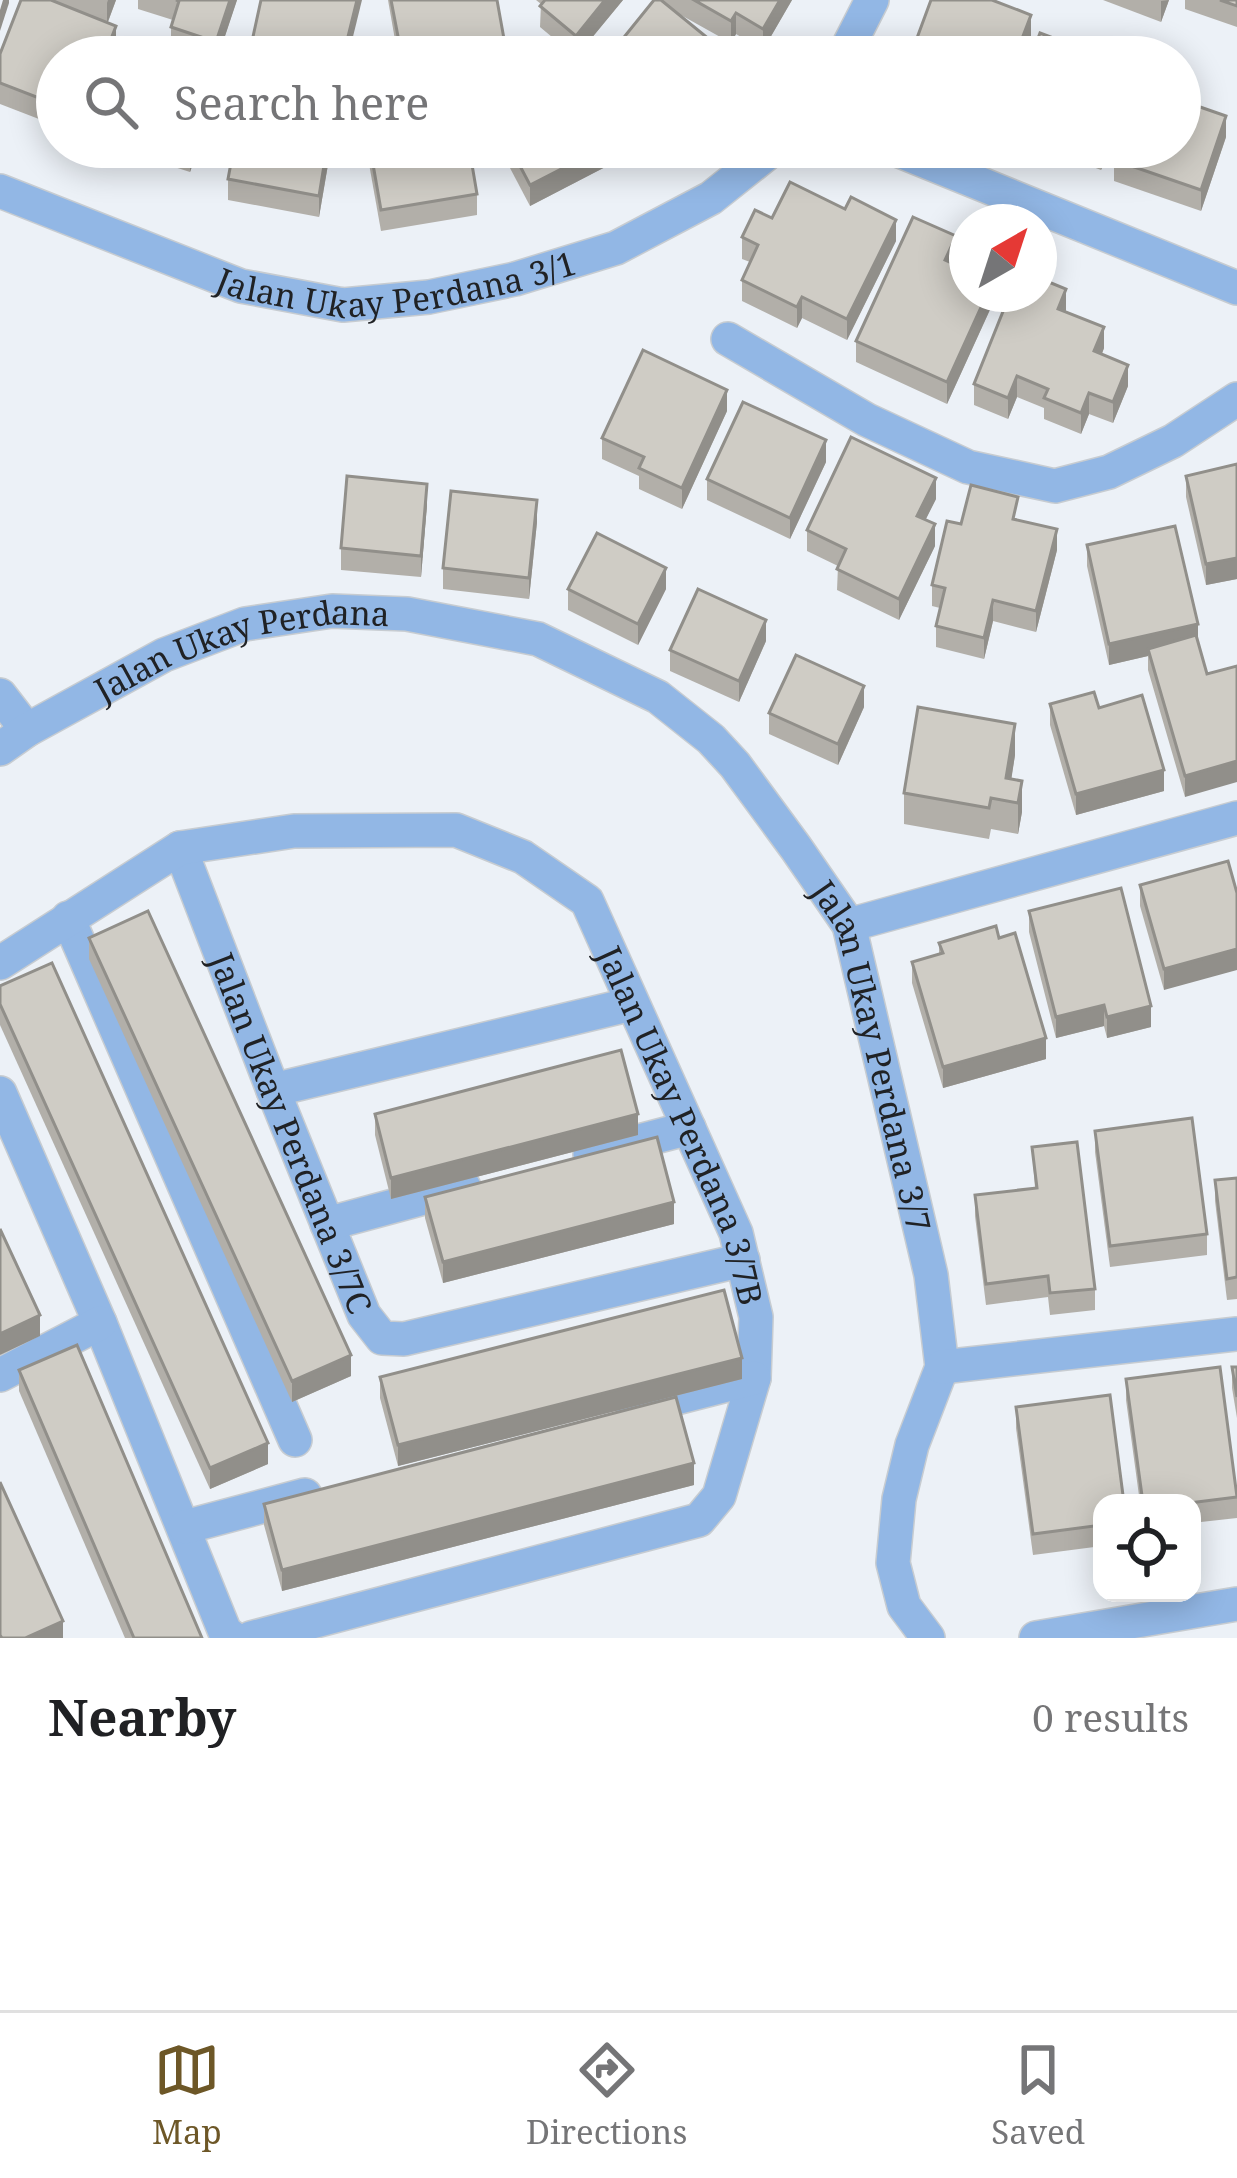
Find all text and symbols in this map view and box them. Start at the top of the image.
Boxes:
search box [36,36,1201,168]
icon: search [78,69,144,135]
text: Search here [174,72,429,133]
north arrow [949,204,1057,312]
street label: Jalan Ukay Perdana 3/1 [209,239,581,328]
street label: Jalan Ukay Perdana [85,588,391,712]
street label: Jalan Ukay Perdana 3/7 [801,870,943,1236]
street label: Jalan Ukay Perdana 3/7B [587,938,775,1309]
street label: Jalan Ukay Perdana 3/7C [199,945,383,1320]
map controls [1093,1494,1201,1602]
button: locate [1093,1494,1201,1602]
text: Nearby [48,1681,236,1751]
text: 0 results [1032,1690,1189,1743]
tab: Map [152,2037,222,2154]
tab: Directions [526,2037,687,2154]
tab: Saved [991,2037,1085,2154]

